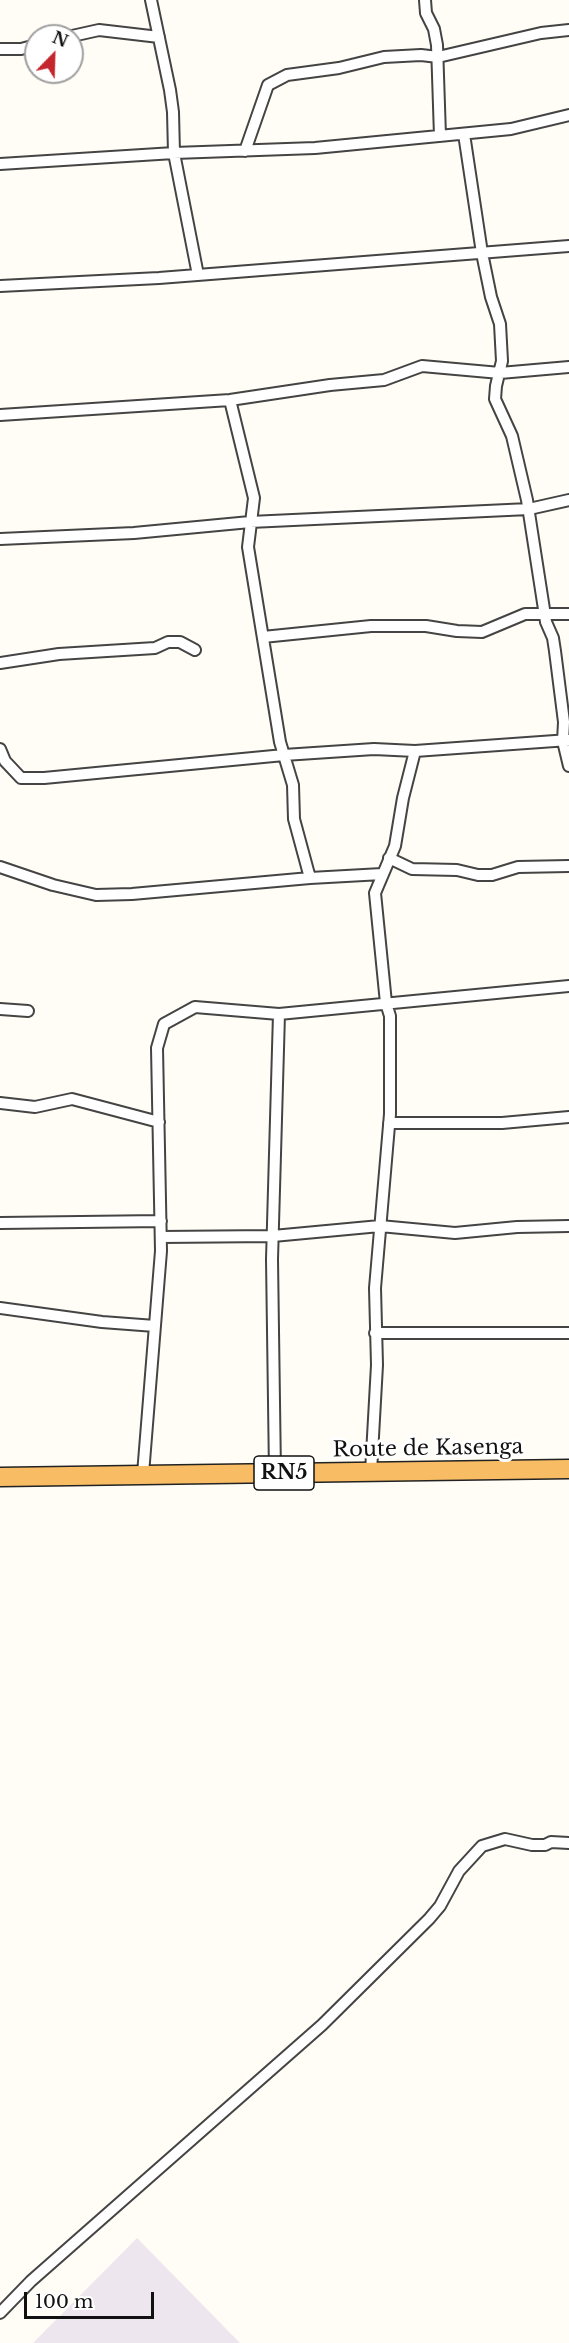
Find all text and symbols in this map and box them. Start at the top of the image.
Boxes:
north arrow [24,24,84,84]
text: N [49,27,71,51]
street label: Route de Kasenga [332,1435,524,1463]
road number: RN5 [254,1456,314,1490]
scale bar [27,2280,158,2318]
text: 100 m [35,2291,93,2313]

